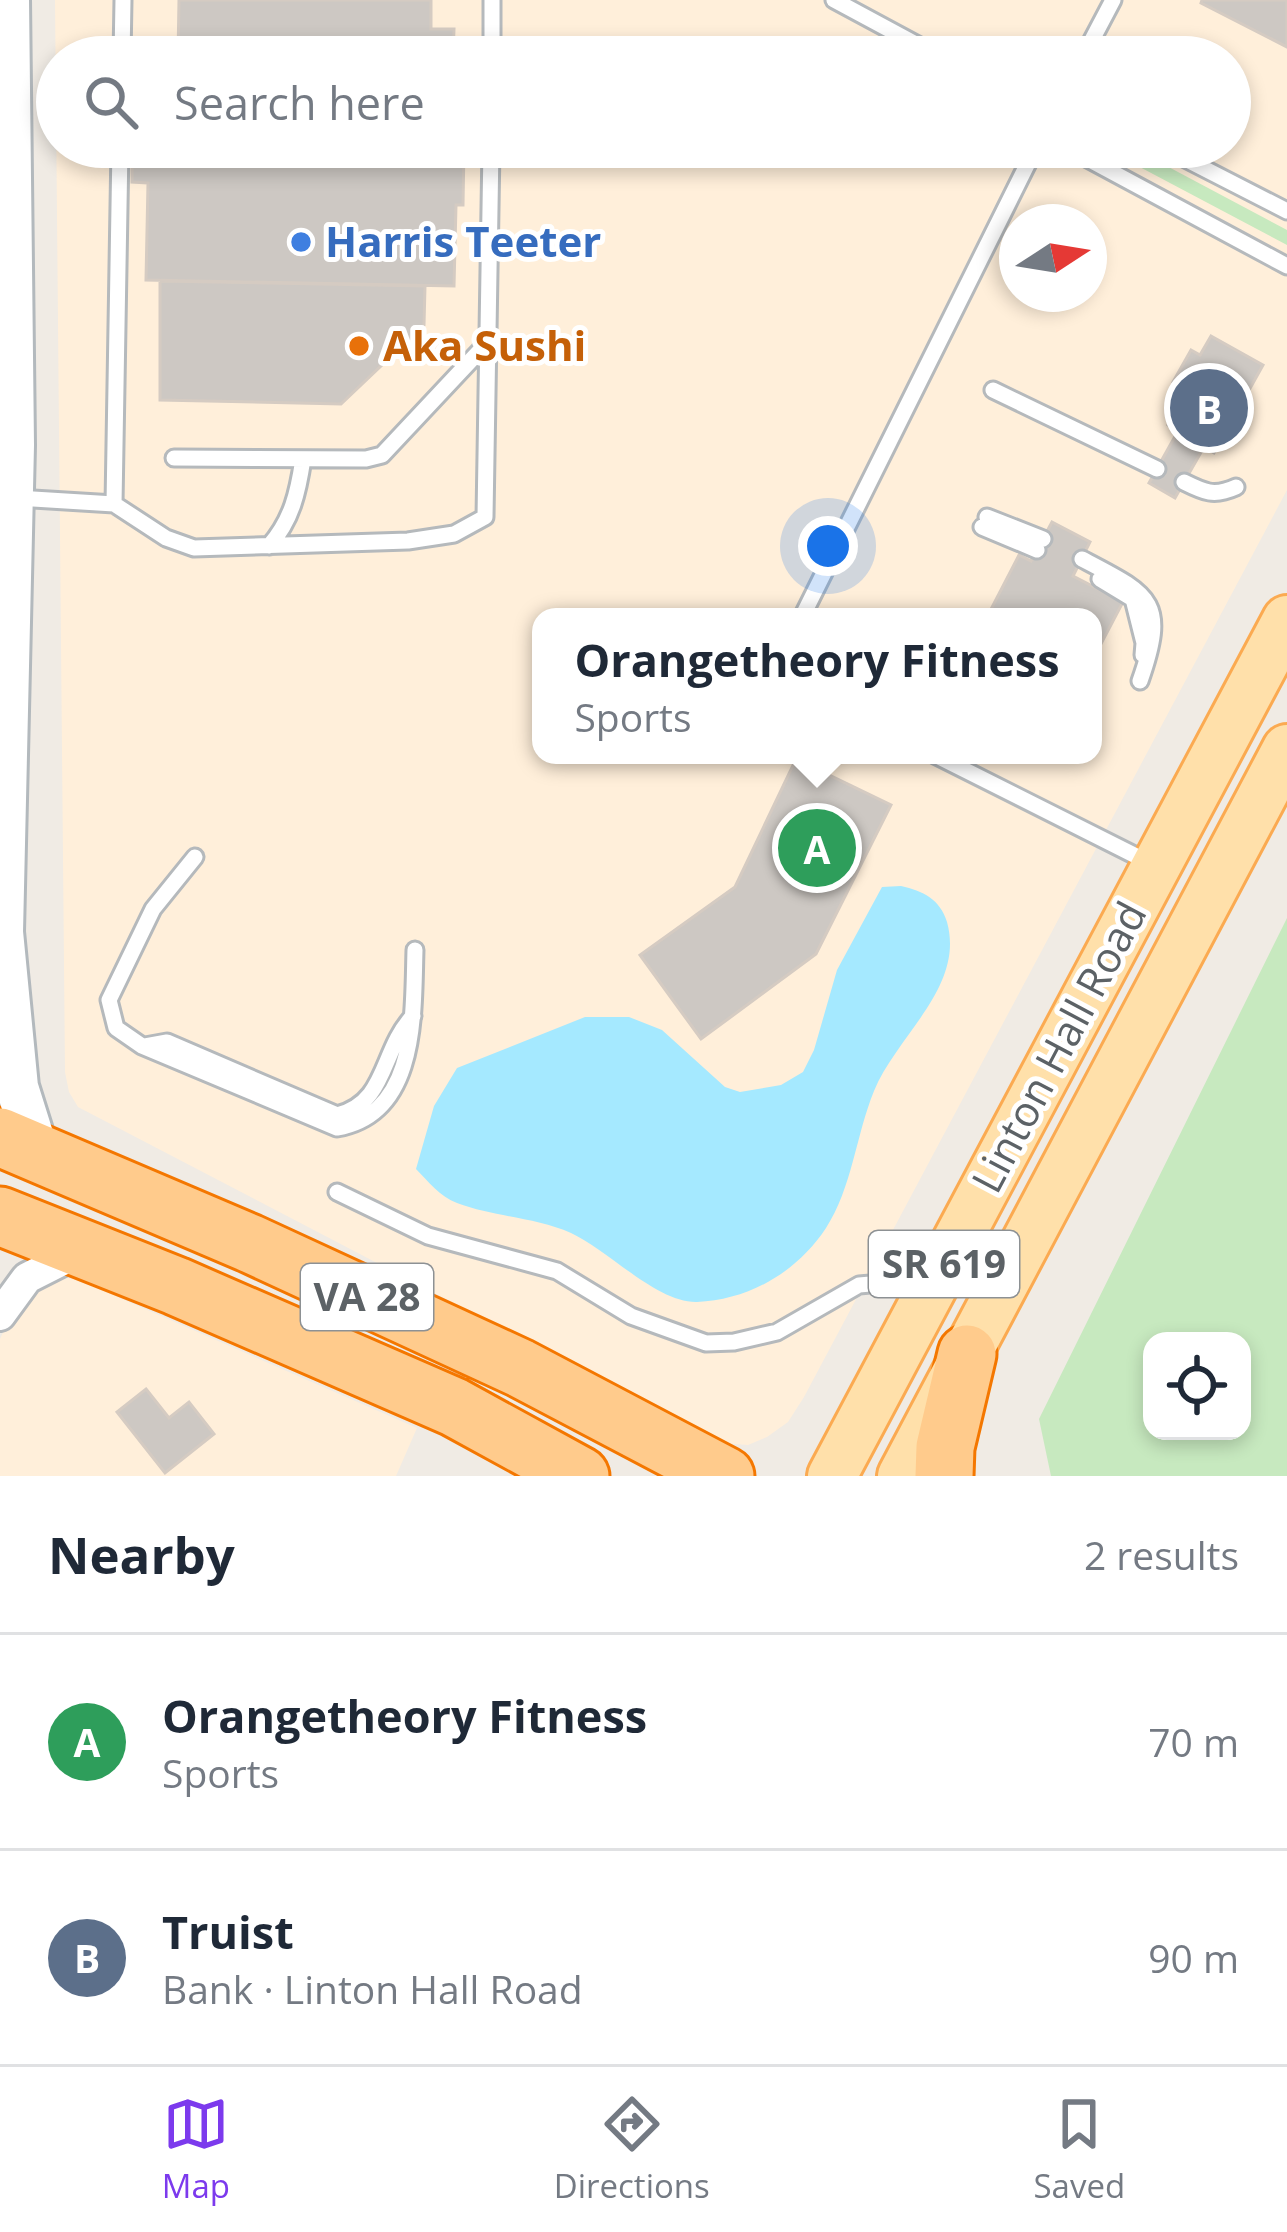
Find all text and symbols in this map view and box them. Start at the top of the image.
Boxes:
search box [36,36,1251,168]
icon: search [78,69,144,135]
text: Search here [174,72,425,133]
north arrow [999,204,1107,312]
place label: Harris Teeter [325,212,601,269]
marker: Harris Teeter [288,229,314,255]
place label: Aka Sushi [383,316,586,373]
marker: Aka Sushi [346,333,372,359]
pin: B [1170,363,1248,453]
your location [798,516,858,576]
popup [532,608,1102,764]
text: Orangetheory Fitness [574,629,1060,690]
text: Sports [574,690,692,743]
pin: A [778,803,856,893]
street label: Linton Hall Road [957,891,1158,1202]
road number: SR 619 [869,1231,1019,1297]
road number: VA 28 [301,1264,433,1330]
map controls [1143,1332,1251,1440]
button: locate [1143,1332,1251,1440]
text: Nearby [48,1519,235,1589]
text: 2 results [1084,1528,1239,1581]
text: Orangetheory Fitness [162,1685,647,1746]
text: A [74,1715,100,1768]
text: 70 m [1148,1715,1239,1768]
text: Sports [162,1746,279,1799]
text: Truist [162,1901,294,1962]
text: B [74,1931,100,1984]
text: 90 m [1148,1931,1239,1984]
text: Bank · Linton Hall Road [162,1962,583,2015]
tab: Map [162,2091,230,2208]
tab: Directions [554,2091,710,2208]
tab: Saved [1033,2091,1125,2208]

